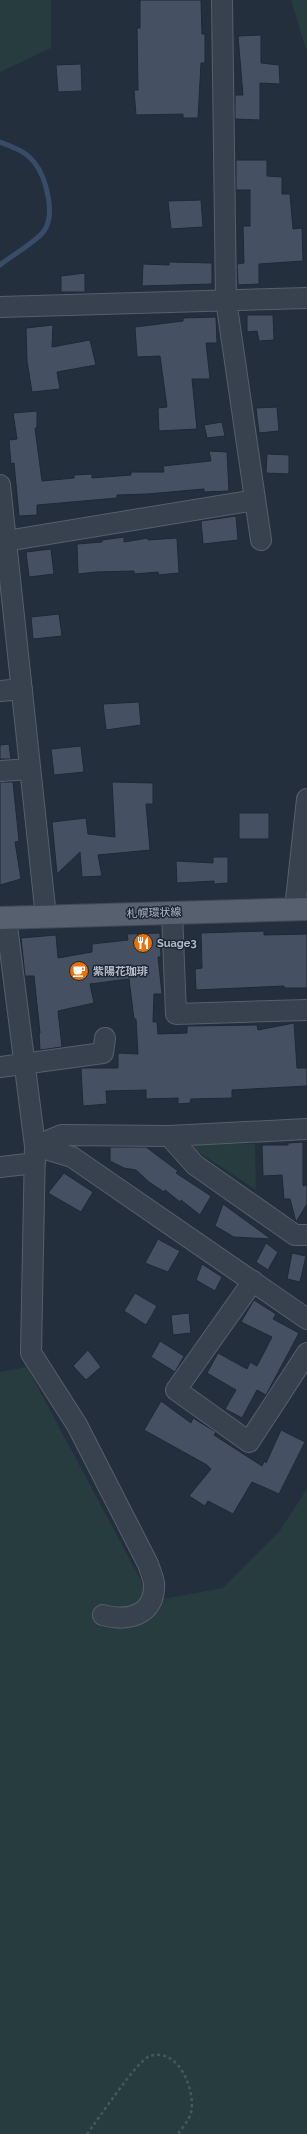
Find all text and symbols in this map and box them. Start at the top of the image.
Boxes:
street label: 札幌環状線 [126,906,182,920]
restaurant icon: Suage3 [132,932,154,954]
place label: Suage3 [157,937,197,950]
cafe icon: 紫陽花珈琲 [68,960,90,982]
place label: 紫陽花珈琲 [93,965,148,978]

